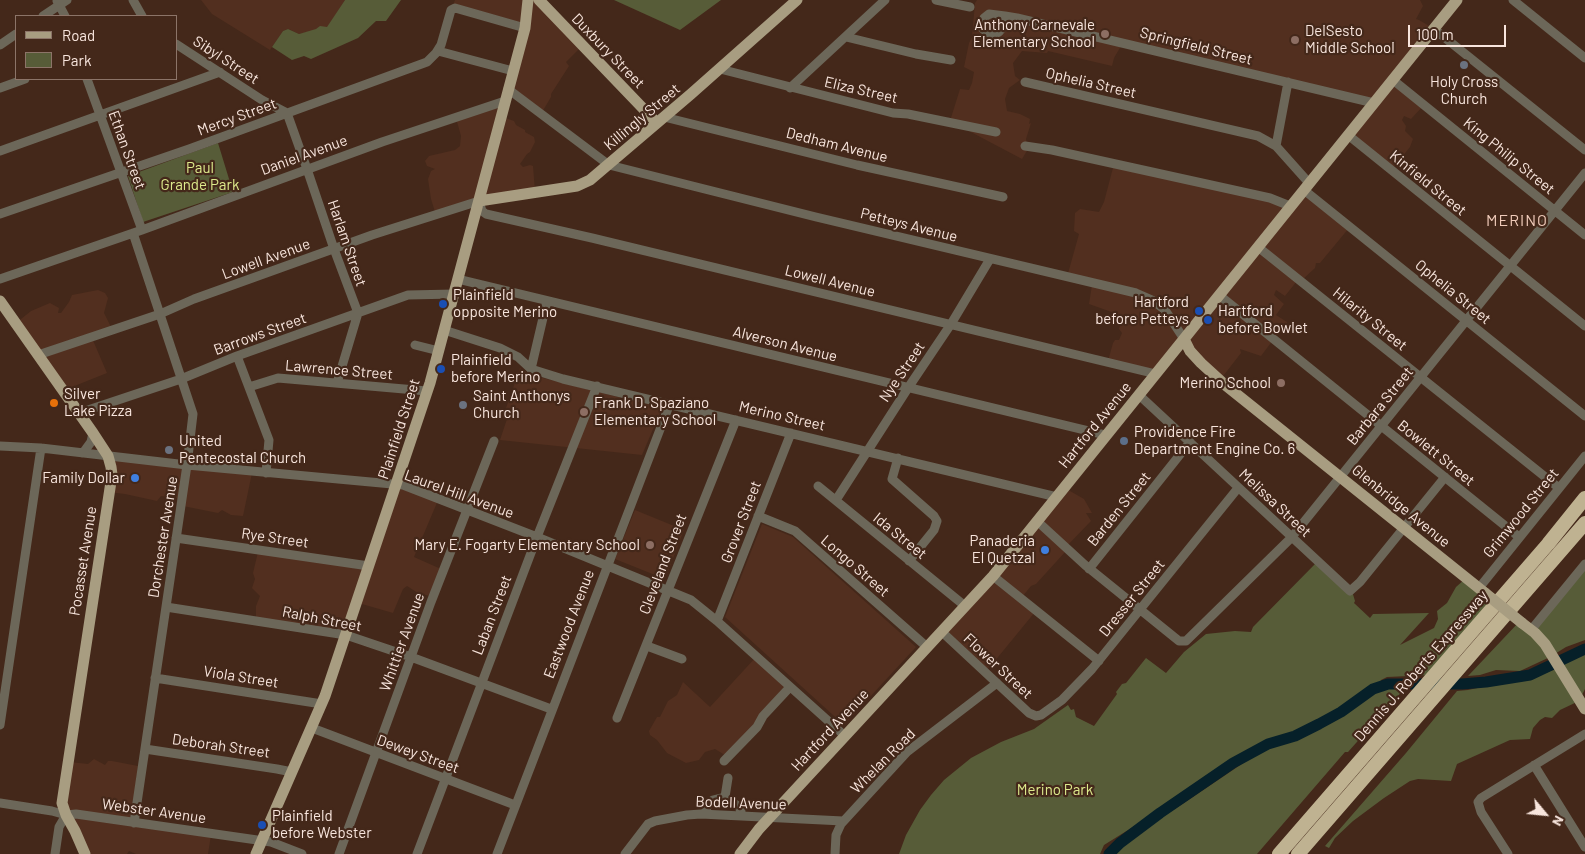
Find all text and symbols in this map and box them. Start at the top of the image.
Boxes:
street label: Duxbury Street [568,10,648,92]
legend [15,15,178,80]
scale bar [1410,15,1508,47]
place label: Anthony Carnevale Elementary School [973,16,1095,51]
place label: DelSesto Middle School [1305,22,1395,57]
street label: Springfield Street [1138,23,1254,69]
text: 100 m [1416,25,1454,43]
text: Road [62,26,95,44]
marker: Anthony Carnevale Elementary School [1099,28,1111,40]
street label: Sibyl Street [190,32,262,88]
marker: DelSesto Middle School [1289,34,1301,46]
text: Park [62,51,91,69]
marker: Holy Cross Church [1458,59,1470,71]
street label: Ophelia Street [1044,64,1138,102]
street label: Eliza Street [823,73,899,107]
place label: Holy Cross Church [1430,73,1498,108]
street label: Killingly Street [600,80,684,154]
street label: Mercy Street [195,94,279,140]
street label: Ethan Street [104,108,150,192]
street label: King Philip Street [1460,114,1558,198]
street label: Dedham Avenue [784,124,890,166]
street label: Daniel Avenue [258,131,350,179]
street label: Kinfield Street [1386,146,1470,220]
park label: Paul Grande Park [161,159,239,194]
street label: Harlam Street [324,197,370,289]
street label: Petteys Avenue [859,204,959,246]
district label: MERINO [1485,211,1549,231]
street label: Lowell Avenue [219,235,313,283]
street label: Ophelia Street [1411,256,1495,328]
street label: Lowell Avenue [783,261,877,301]
street label: Hilarity Street [1329,284,1411,354]
place label: Plainfield opposite Merino [453,286,557,321]
place label: Hartford before Petteys [1095,293,1189,328]
marker: Plainfield opposite Merino [437,298,449,310]
place label: Hartford before Bowlet [1218,302,1308,337]
marker: Hartford before Petteys [1193,305,1205,317]
street label: Barrows Street [211,309,309,359]
marker: Hartford before Bowlet [1202,314,1214,326]
street label: Alverson Avenue [731,322,839,366]
street label: Nye Street [875,338,929,406]
place label: Plainfield before Merino [451,351,540,386]
street label: Lawrence Street [284,356,394,384]
marker: Plainfield before Merino [435,363,447,375]
street label: Barbara Street [1343,363,1417,449]
place label: Merino School [1180,374,1271,392]
street label: Plainfield Street [374,376,424,482]
marker: Merino School [1275,377,1287,389]
street label: Hartford Avenue [1055,378,1135,472]
place label: Silver Lake Pizza [64,385,132,420]
place label: Saint Anthonys Church [473,387,570,422]
place label: Frank D. Spaziano Elementary School [594,394,716,429]
marker: Silver Lake Pizza [48,397,60,409]
street label: Merino Street [737,397,827,435]
marker: Saint Anthonys Church [457,399,469,411]
marker: Frank D. Spaziano Elementary School [578,406,590,418]
street label: Bowlett Street [1394,416,1478,490]
place label: Providence Fire Department Engine Co. 6 [1134,423,1295,458]
place label: United Pentecostal Church [179,432,306,467]
marker: Providence Fire Department Engine Co. 6 [1118,435,1130,447]
marker: United Pentecostal Church [163,444,175,456]
street label: Glenbridge Avenue [1348,461,1454,551]
street label: Melissa Street [1235,465,1315,541]
street label: Grimwood Street [1479,465,1563,561]
street label: Laurel Hill Avenue [402,466,516,522]
street label: Barden Street [1084,468,1154,550]
place label: Family Dollar [42,469,125,487]
marker: Family Dollar [129,472,141,484]
street label: Dorchester Avenue [144,475,182,599]
street label: Grover Street [717,478,765,566]
street label: Pocasset Avenue [65,505,101,617]
street label: Ida Street [870,509,930,563]
street label: Cleveland Street [636,511,690,617]
street label: Rye Street [240,524,310,552]
street label: Longo Street [817,531,893,601]
place label: Panaderia El Quetzal [970,532,1035,567]
place label: Mary E. Fogarty Elementary School [415,536,640,554]
marker: Mary E. Fogarty Elementary School [644,539,656,551]
marker: Panaderia El Quetzal [1039,544,1051,556]
street label: Dresser Street [1095,556,1169,640]
street label: Eastwood Avenue [540,567,598,681]
street label: Laban Street [469,573,515,657]
street label: Dennis J. Roberts Expressway [1350,587,1492,745]
street label: Whittier Avenue [376,590,428,694]
street label: Ralph Street [281,602,363,636]
street label: Flower Street [960,629,1036,703]
street label: Viola Street [202,662,280,692]
street label: Hartford Avenue [787,685,873,775]
street label: Whelan Road [847,725,919,797]
street label: Deborah Street [171,730,271,762]
street label: Dewey Street [374,731,462,777]
park label: Merino Park [1017,781,1093,799]
north arrow [1520,789,1570,839]
street label: Bodell Avenue [695,792,787,814]
street label: Webster Avenue [101,795,207,827]
place label: Plainfield before Webster [272,807,372,842]
text: N [1549,813,1568,829]
marker: Plainfield before Webster [256,819,268,831]

